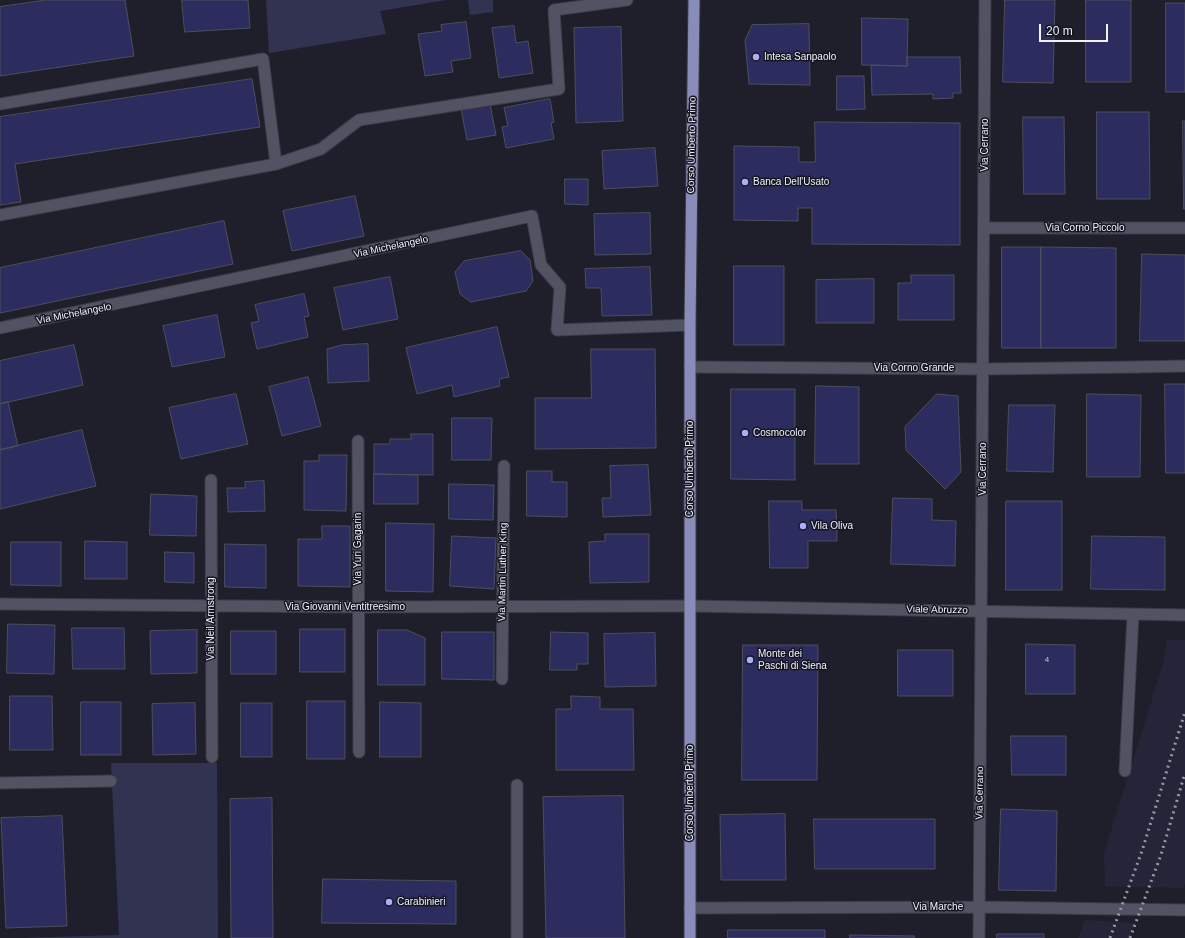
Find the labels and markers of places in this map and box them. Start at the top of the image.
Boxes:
place label: Intesa Sanpaolo [764,51,836,63]
marker: Intesa Sanpaolo [751,52,761,62]
place label: Banca Dell'Usato [753,176,829,188]
marker: Banca Dell'Usato [740,177,750,187]
place label: Cosmocolor [753,427,806,439]
marker: Cosmocolor [740,428,750,438]
place label: Vila Oliva [811,520,853,532]
marker: Vila Oliva [798,521,808,531]
place label: Monte dei Paschi di Siena [758,648,827,672]
marker: Monte dei Paschi di Siena [745,655,755,665]
place label: Carabinieri [397,896,445,908]
marker: Carabinieri [384,897,394,907]

